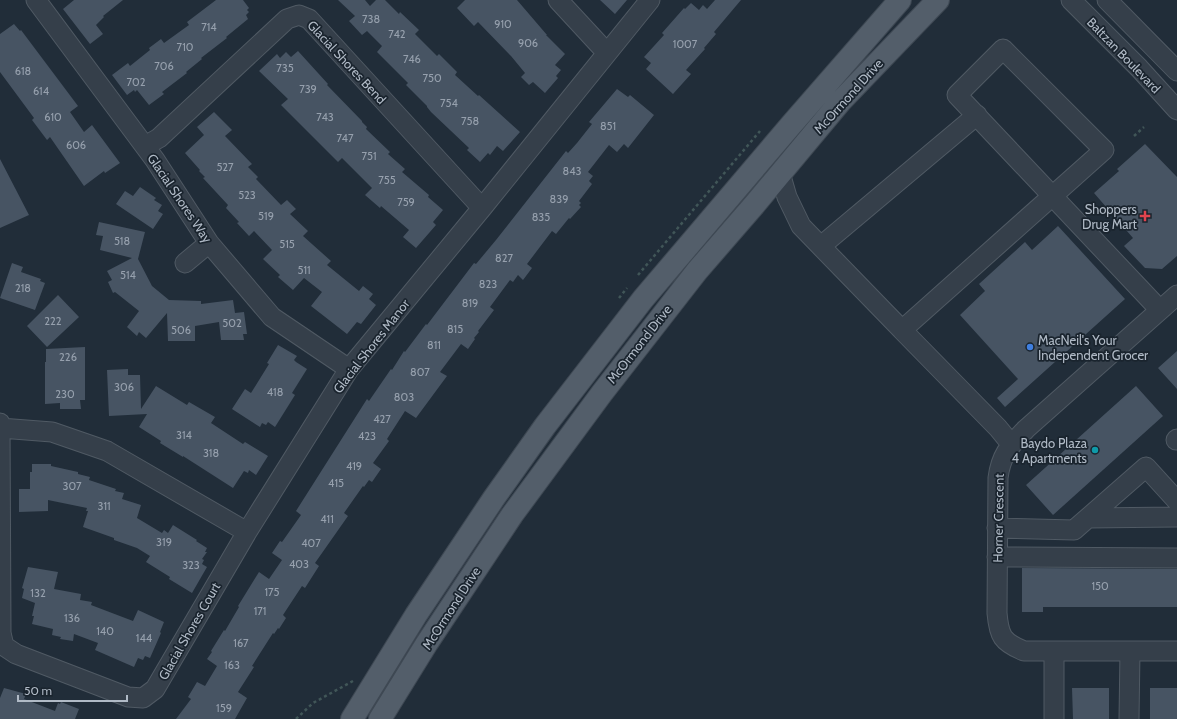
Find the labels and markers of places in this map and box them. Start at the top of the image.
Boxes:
place label: Shoppers Drug Mart [1082,201,1138,232]
marker: Shoppers Drug Mart [1140,211,1150,221]
place label: MacNeil's Your Independent Grocer [1038,332,1149,363]
marker: MacNeil's Your Independent Grocer [1025,342,1035,352]
place label: Baydo Plaza 4 Apartments [1012,435,1088,466]
marker: Baydo Plaza 4 Apartments [1090,445,1100,455]

